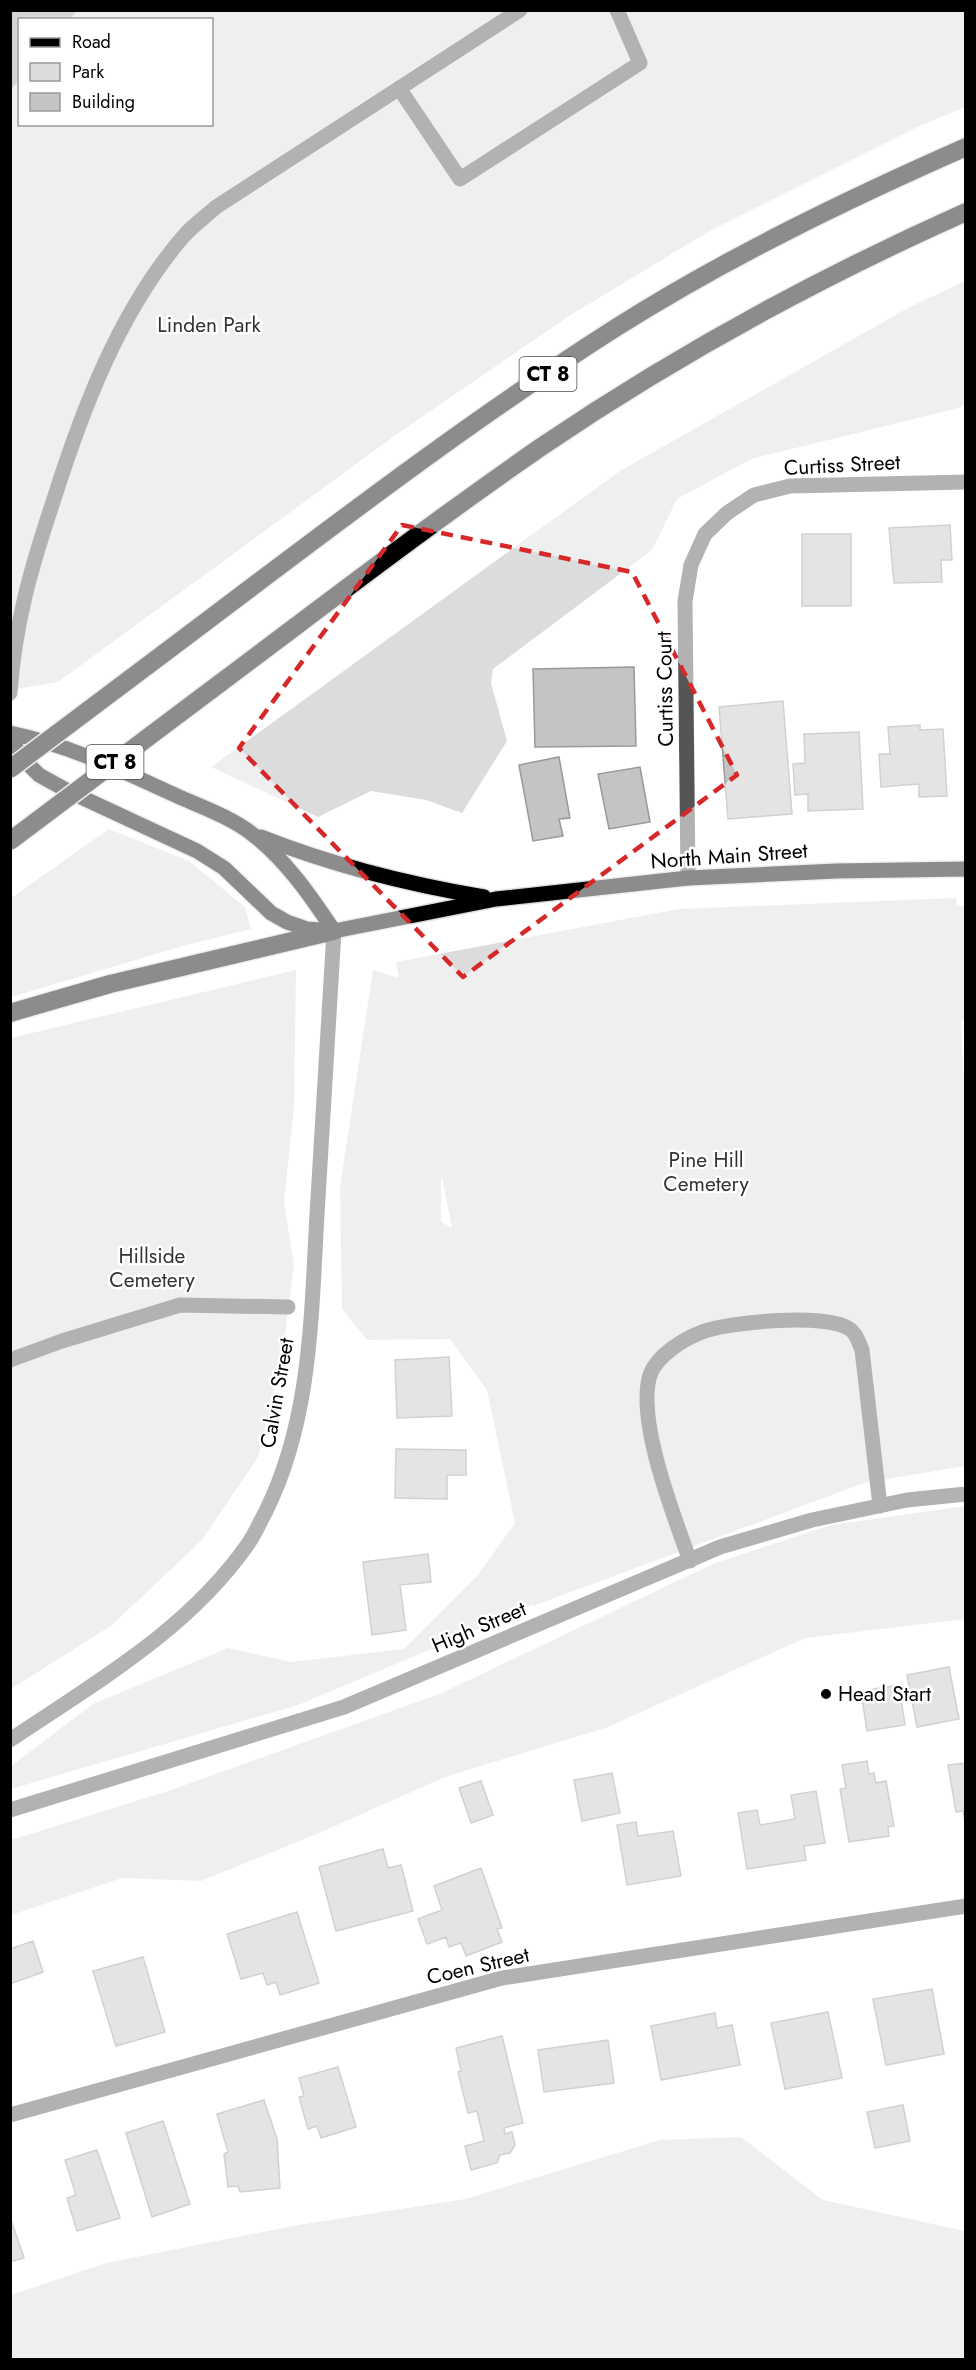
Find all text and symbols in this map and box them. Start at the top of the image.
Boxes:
legend [18,18,213,126]
text: Road [72,29,111,55]
text: Park [72,59,104,85]
text: Building [72,89,135,115]
park label: Linden Park [157,310,261,340]
road number: CT 8 [520,357,576,391]
street label: Curtiss Street [783,447,901,483]
street label: Curtiss Court [649,631,681,747]
road number: CT 8 [86,745,144,779]
street label: North Main Street [649,836,809,876]
park label: Pine Hill Cemetery [663,1145,749,1199]
park label: Hillside Cemetery [109,1241,195,1295]
street label: Calvin Street [253,1336,301,1450]
street label: High Street [427,1594,531,1660]
place label: Head Start [838,1679,931,1709]
marker: Head Start [819,1687,833,1701]
street label: Coen Street [424,1940,532,1992]

